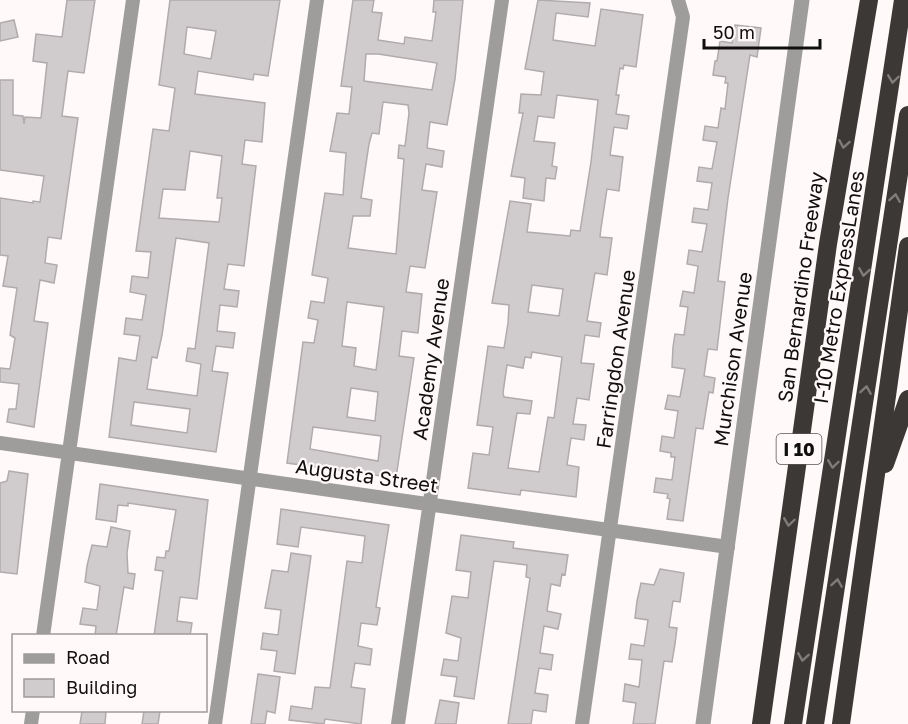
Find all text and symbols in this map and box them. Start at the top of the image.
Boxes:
scale bar [704,12,820,50]
text: 50 m [713,21,755,43]
one-way arrow [887,74,899,83]
one-way arrow [839,140,851,149]
street label: I-10 Metro ExpressLanes [808,169,868,405]
street label: San Bernardino Freeway [772,170,828,404]
one-way arrow [889,193,901,202]
one-way arrow [858,266,871,276]
street label: Farringdon Avenue [591,268,639,450]
street label: Murchison Avenue [708,270,756,448]
street label: Academy Avenue [407,276,453,442]
one-way arrow [859,386,872,396]
road number: I 10 [776,434,822,464]
street label: Augusta Street [294,453,440,497]
one-way arrow [827,460,839,469]
one-way arrow [783,518,796,527]
one-way arrow [830,578,842,588]
legend [12,634,207,712]
text: Road [66,646,110,668]
one-way arrow [797,651,810,661]
text: Building [66,676,137,698]

